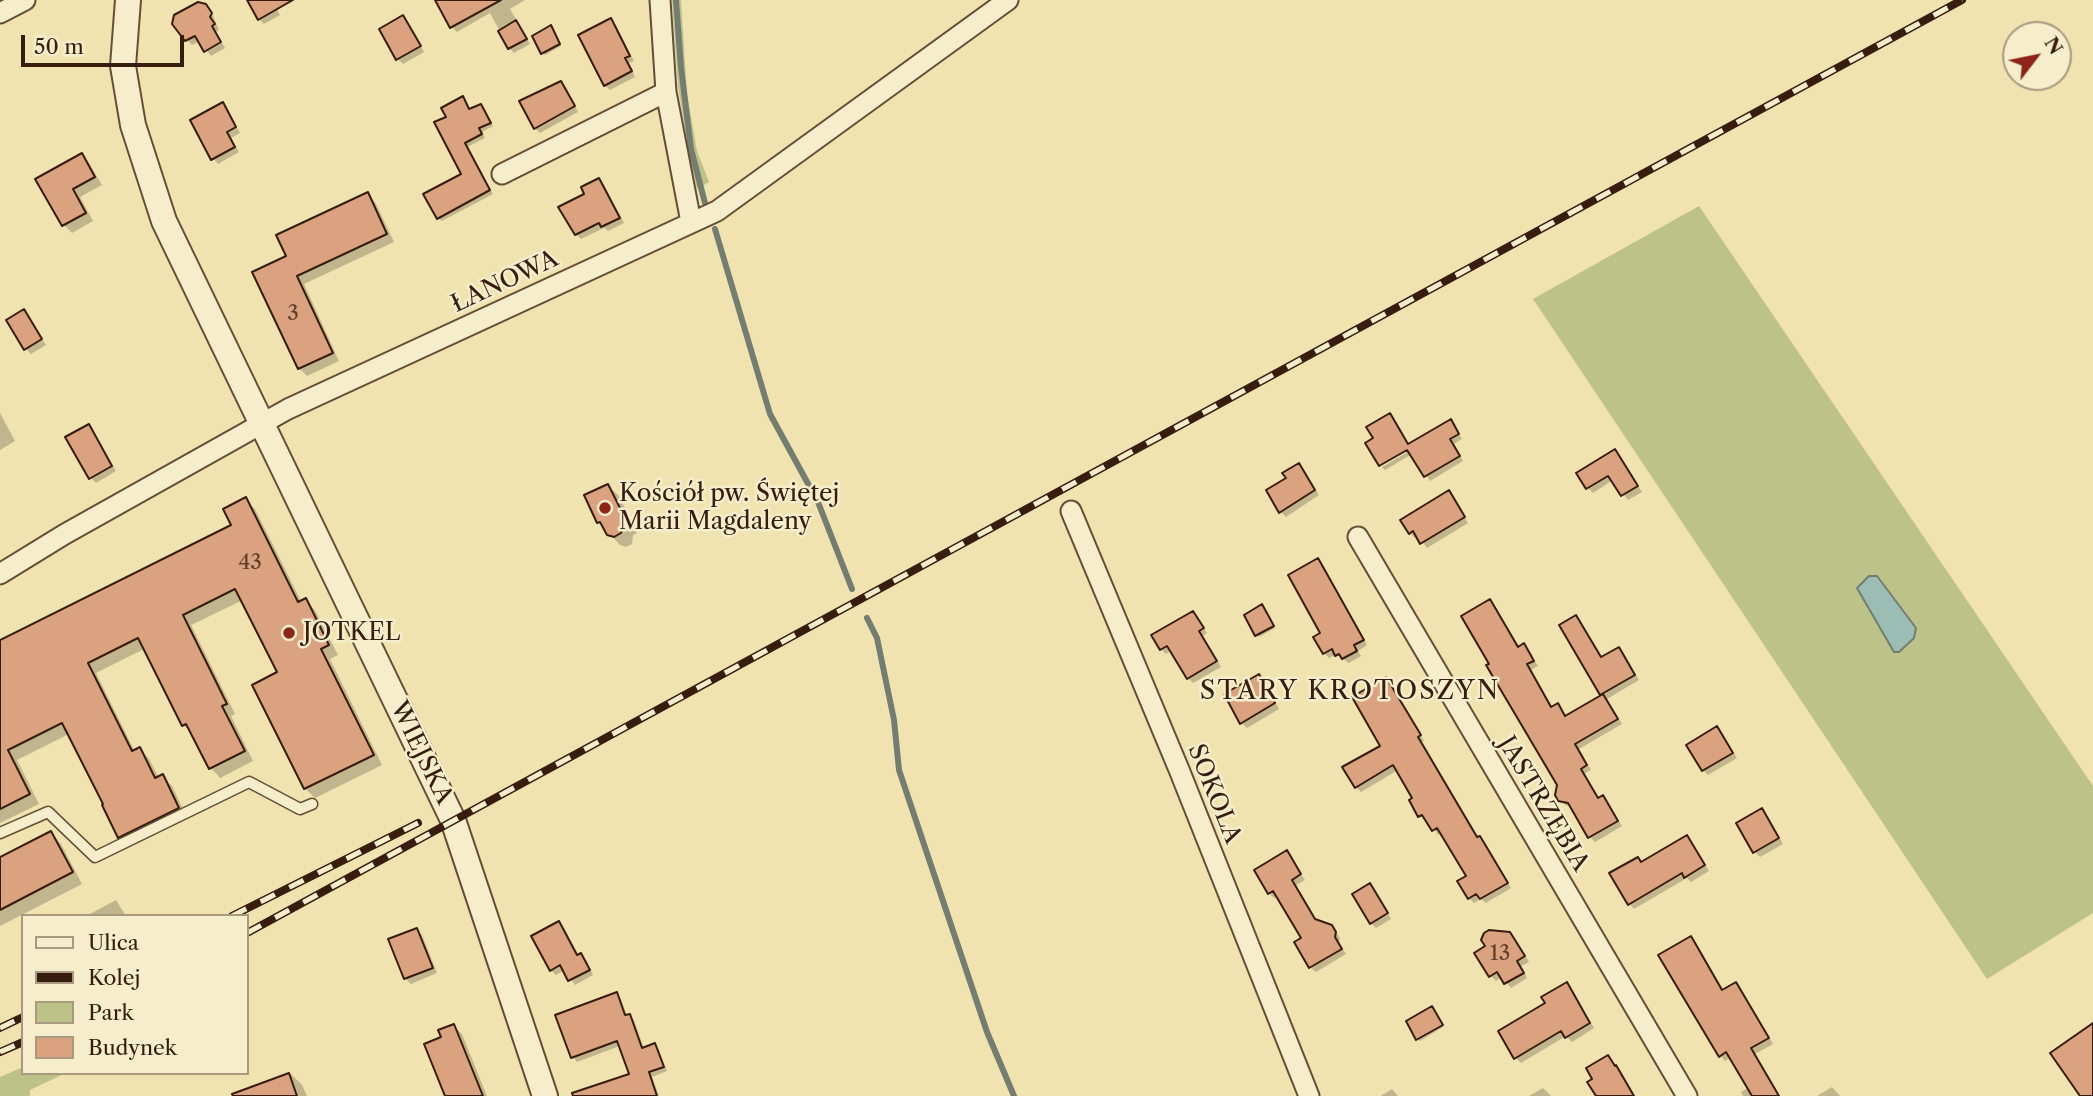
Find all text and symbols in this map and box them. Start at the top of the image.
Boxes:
scale bar [24,21,187,65]
north arrow [2002,21,2072,91]
text: N [2039,33,2068,59]
text: 50 m [34,34,84,59]
street label: ŁANOWA [447,245,563,319]
house number: 3 [287,301,299,327]
place label: Kościół pw. Świętej Marii Magdaleny [619,480,839,536]
marker: Kościół pw. Świętej Marii Magdaleny [597,500,613,516]
house number: 43 [238,550,262,576]
place label: JOTKEL [303,619,400,647]
marker: JOTKEL [281,625,297,641]
district label: STARY KROTOSZYN [1202,675,1498,707]
street label: WIEJSKA [384,697,458,809]
street label: JASTRZĘBIA [1491,731,1595,877]
street label: SOKOLA [1181,740,1247,848]
legend [21,914,248,1075]
text: Ulica [88,930,139,955]
house number: 13 [1490,941,1510,967]
text: Kolej [88,965,140,990]
text: Park [88,1000,134,1025]
text: Budynek [88,1035,177,1060]

